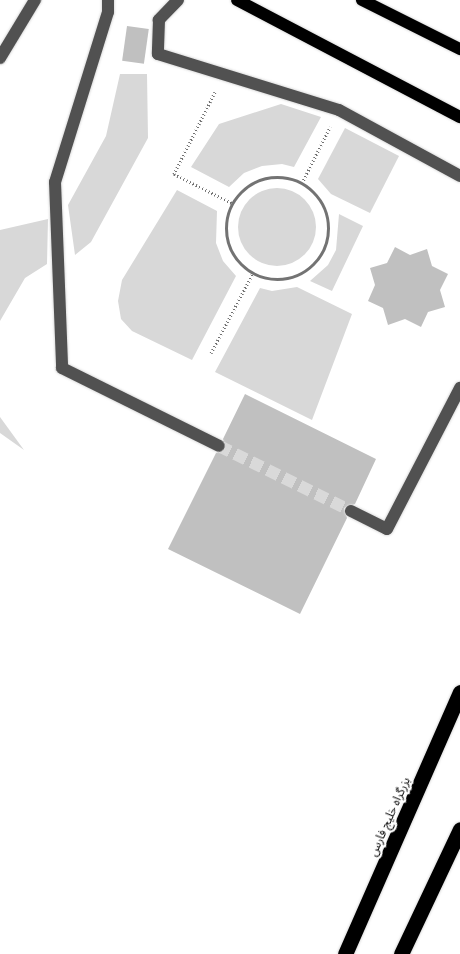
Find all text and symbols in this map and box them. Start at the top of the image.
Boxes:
street label: بزرگراه خلیج فارس [366,775,414,859]

